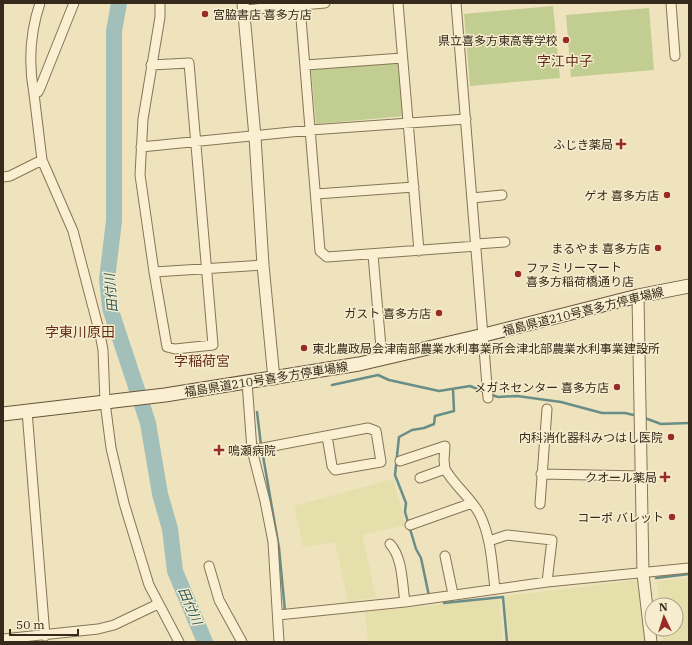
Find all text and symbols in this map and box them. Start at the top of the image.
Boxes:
place label: 宮脇書店 喜多方店 [213,7,312,22]
marker: 宮脇書店 喜多方店 [200,9,210,19]
place label: 県立喜多方東高等学校 [438,33,558,48]
marker: 県立喜多方東高等学校 [561,35,571,45]
district label: 字江中子 [537,52,593,70]
place label: ふじき薬局 [553,137,613,152]
marker: ふじき薬局 [616,139,626,149]
place label: ゲオ 喜多方店 [584,188,659,203]
marker: ゲオ 喜多方店 [662,190,672,200]
place label: まるやま 喜多方店 [551,241,650,256]
marker: まるやま 喜多方店 [653,243,663,253]
place label: ファミリーマート 喜多方稲荷橋通り店 [526,260,634,289]
marker: ファミリーマート 喜多方稲荷橋通り店 [513,269,523,279]
water label: 田付川 [101,271,121,313]
street label: 福島県道210号喜多方停車場線 [501,284,665,338]
place label: ガスト 喜多方店 [344,306,431,321]
marker: ガスト 喜多方店 [434,308,444,318]
district label: 字東川原田 [45,323,115,341]
place label: 東北農政局会津南部農業水利事業所会津北部農業水利事業建設所 [312,341,660,356]
marker: 東北農政局会津南部農業水利事業所会津北部農業水利事業建設所 [299,343,309,353]
district label: 字稲荷宮 [174,352,230,370]
street label: 福島県道210号喜多方停車場線 [183,359,349,399]
place label: メガネセンター 喜多方店 [474,380,609,395]
marker: メガネセンター 喜多方店 [612,382,622,392]
place label: 内科消化器科みつはし医院 [519,430,663,445]
marker: 内科消化器科みつはし医院 [666,432,676,442]
place label: 鳴瀬病院 [228,443,276,458]
marker: 鳴瀬病院 [213,444,225,456]
place label: クオール薬局 [585,470,657,485]
marker: クオール薬局 [660,472,670,482]
place label: コーポ バレット [577,510,664,525]
marker: コーポ バレット [667,512,677,522]
water label: 田付川 [175,585,206,629]
north arrow [644,597,684,637]
text: N [658,600,668,614]
scale bar [10,611,78,637]
text: 50 m [16,617,45,632]

